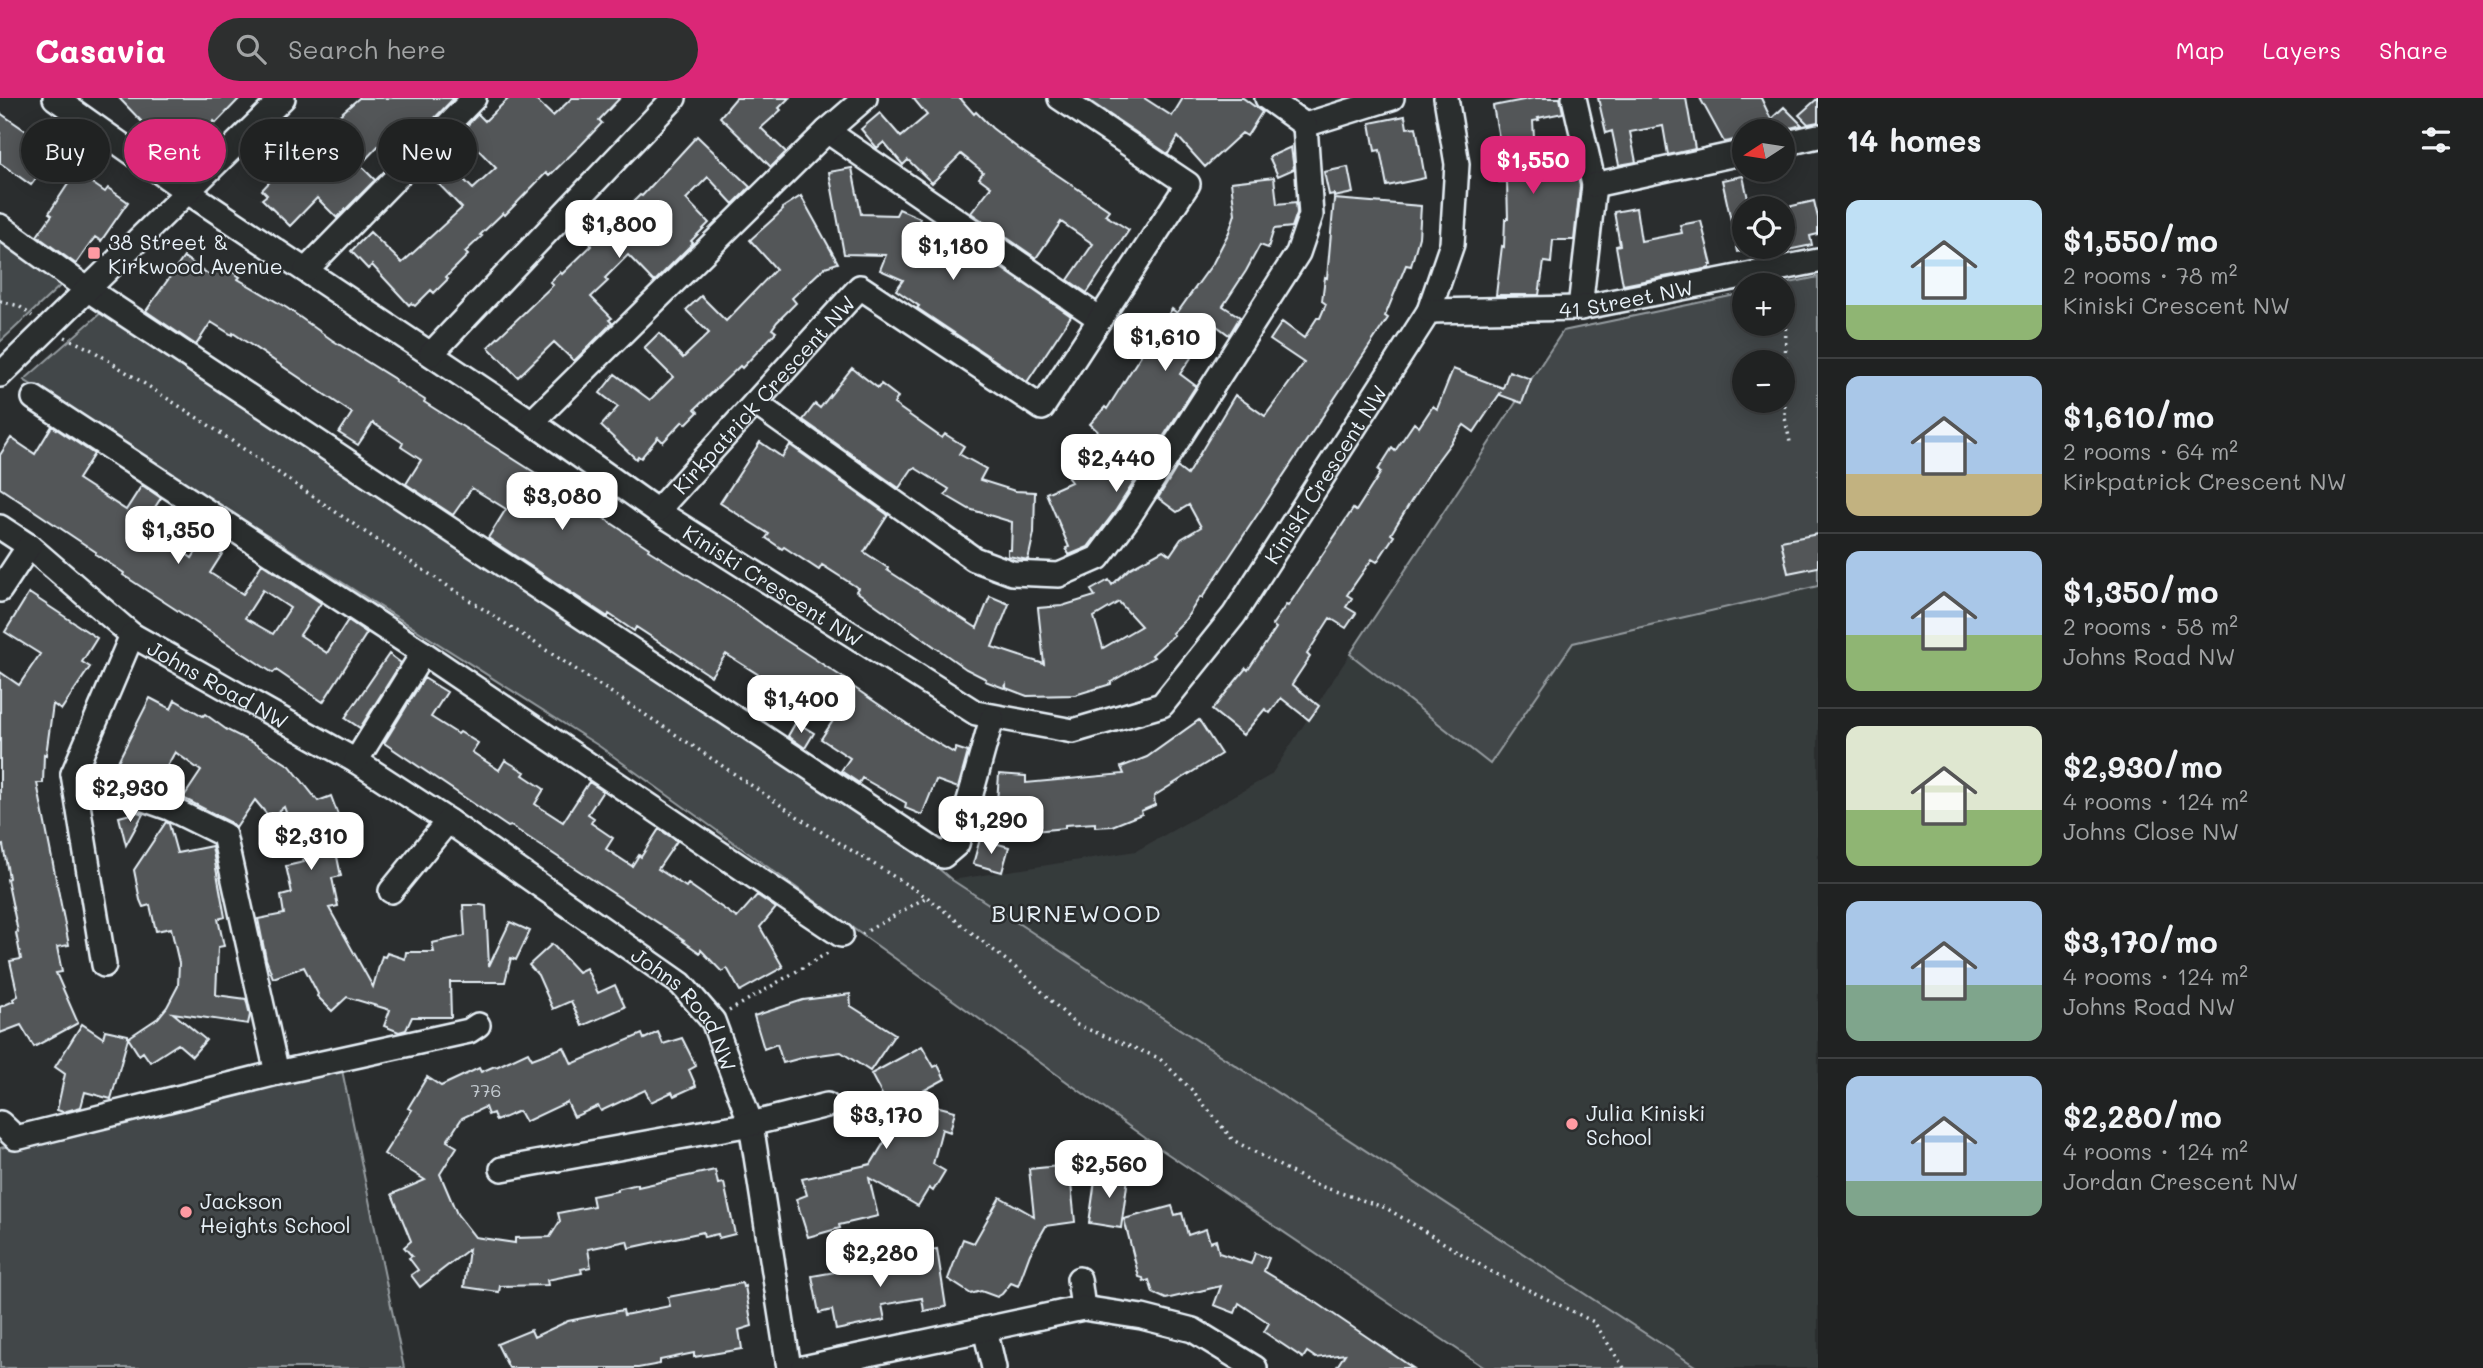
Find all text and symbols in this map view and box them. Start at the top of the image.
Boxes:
search box [208,18,698,81]
text: Casavia [35,28,166,71]
icon: search [232,30,270,68]
text: Search here [288,32,446,66]
text: Map [2176,34,2224,65]
text: Layers [2262,34,2341,65]
text: Share [2379,34,2448,65]
chip: Buy [21,119,110,182]
chip: Rent [124,119,226,182]
chip: Filters [240,119,364,182]
chip: New [378,119,477,182]
north arrow [1732,119,1796,182]
map controls [1732,119,1795,413]
text: 14 homes [1846,120,1982,160]
icon: filters [2417,121,2455,159]
pin: $1,550 [1476,136,1590,196]
text: $1,550 [1496,144,1570,174]
button: locate [1732,196,1795,259]
pin: $1,800 [562,200,676,260]
text: $1,800 [581,208,657,238]
text: $1,550/mo [2063,220,2218,260]
pin: $1,180 [896,222,1010,282]
place label: 38 Street & Kirkwood Avenue [108,228,283,279]
icon: home [1902,228,1986,312]
text: $1,180 [918,230,988,260]
marker: 38 Street & Kirkwood Avenue [86,245,102,261]
text: 2 rooms · 78 m² [2063,260,2237,290]
street label: 41 Street NW [1559,272,1695,322]
button: + [1732,273,1795,336]
street label: Kirkpatrick Crescent NW [666,289,860,499]
text: Kiniski Crescent NW [2063,290,2290,320]
pin: $1,610 [1108,314,1222,373]
text: $1,610 [1130,321,1200,351]
button: − [1732,350,1795,413]
street label: Kiniski Crescent NW [1257,379,1392,568]
text: $1,610/mo [2063,396,2214,436]
icon: home [1902,404,1986,488]
pin: $2,440 [1059,434,1173,494]
text: 2 rooms · 64 m² [2063,436,2238,466]
text: $2,440 [1077,442,1155,472]
text: Kirkpatrick Crescent NW [2063,466,2347,496]
pin: $3,080 [505,472,619,532]
text: $3,080 [523,480,601,510]
pin: $1,350 [121,506,235,566]
text: $1,350 [141,514,215,544]
street label: Kiniski Crescent NW [679,518,868,652]
text: $1,350/mo [2063,571,2218,611]
icon: home [1902,579,1986,663]
text: 2 rooms · 58 m² [2063,611,2238,641]
street label: Johns Road NW [143,633,294,734]
text: Johns Road NW [2063,641,2235,671]
pin: $1,400 [744,676,858,735]
text: $1,400 [763,683,839,713]
text: $2,930/mo [2063,746,2222,786]
icon: home [1902,754,1986,838]
pin: $2,930 [73,764,187,824]
text: $2,930 [92,772,168,802]
text: 4 rooms · 124 m² [2063,786,2248,816]
pin: $1,290 [934,796,1048,856]
text: $1,290 [955,804,1027,834]
pin: $2,310 [254,812,368,872]
text: Johns Close NW [2063,816,2239,846]
text: $2,310 [275,820,347,850]
district label: BURNEWOOD [991,897,1163,928]
text: $3,170/mo [2063,921,2218,961]
icon: home [1902,929,1986,1013]
street label: Johns Road NW [627,940,744,1074]
text: 4 rooms · 124 m² [2063,961,2248,991]
text: Johns Road NW [2063,991,2235,1021]
house number: 776 [471,1078,501,1102]
pin: $3,170 [829,1091,943,1151]
text: $2,280/mo [2063,1096,2222,1136]
text: $3,170 [850,1099,922,1129]
place label: Julia Kiniski School [1586,1099,1706,1150]
icon: home [1902,1104,1986,1188]
marker: Julia Kiniski School [1564,1116,1580,1132]
text: 4 rooms · 124 m² [2063,1136,2248,1166]
pin: $2,560 [1052,1140,1166,1200]
text: $2,560 [1071,1148,1147,1178]
text: Jordan Crescent NW [2063,1166,2298,1196]
place label: Jackson Heights School [200,1187,351,1238]
marker: Jackson Heights School [178,1204,194,1220]
pin: $2,280 [823,1230,937,1289]
text: $2,280 [842,1237,918,1267]

